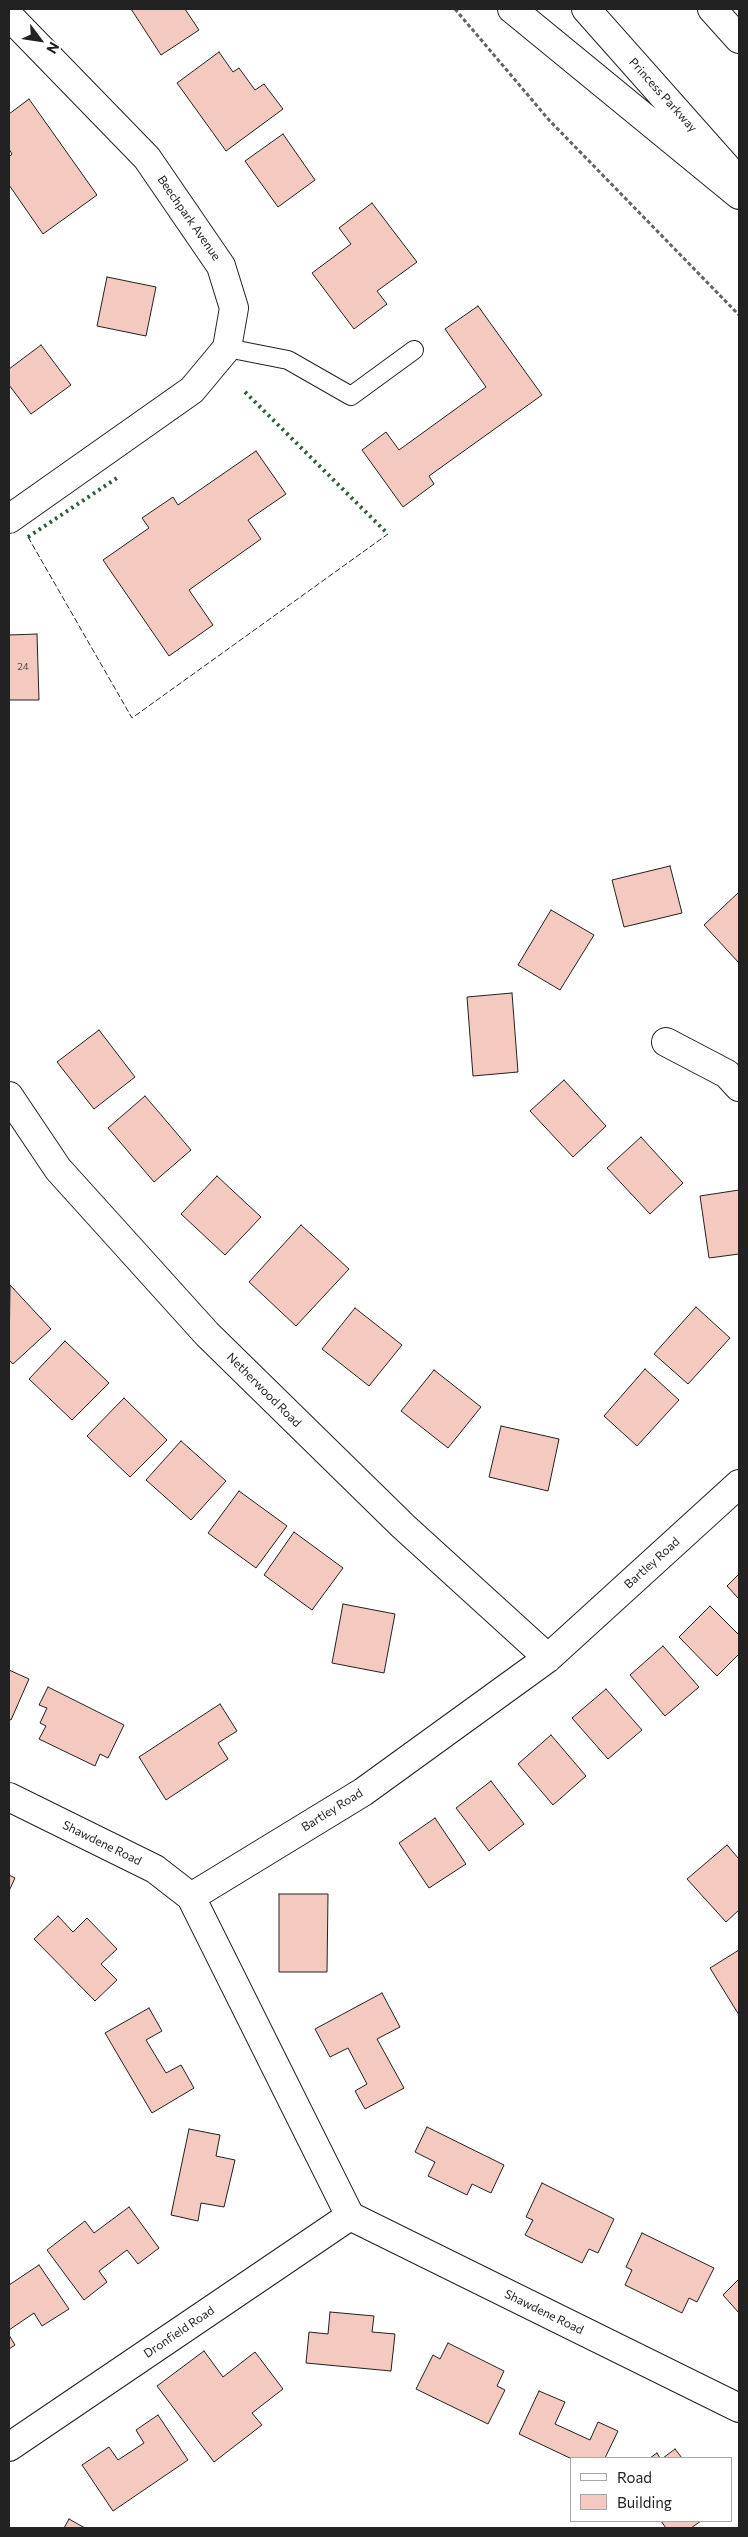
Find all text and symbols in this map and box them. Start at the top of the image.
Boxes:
north arrow [15,15,65,65]
text: N [43,39,63,57]
street label: Princess Parkway [626,55,700,135]
street label: Beechpark Avenue [154,173,224,263]
house number: 24 [17,661,29,673]
street label: Netherwood Road [224,1350,304,1430]
street label: Bartley Road [621,1534,683,1592]
street label: Bartley Road [299,1785,365,1835]
street label: Shawdene Road [60,1818,144,1868]
street label: Shawdene Road [502,2287,586,2337]
street label: Dronfield Road [141,2303,217,2361]
legend [570,2457,733,2522]
text: Road [617,2468,652,2486]
text: Building [617,2493,672,2511]

